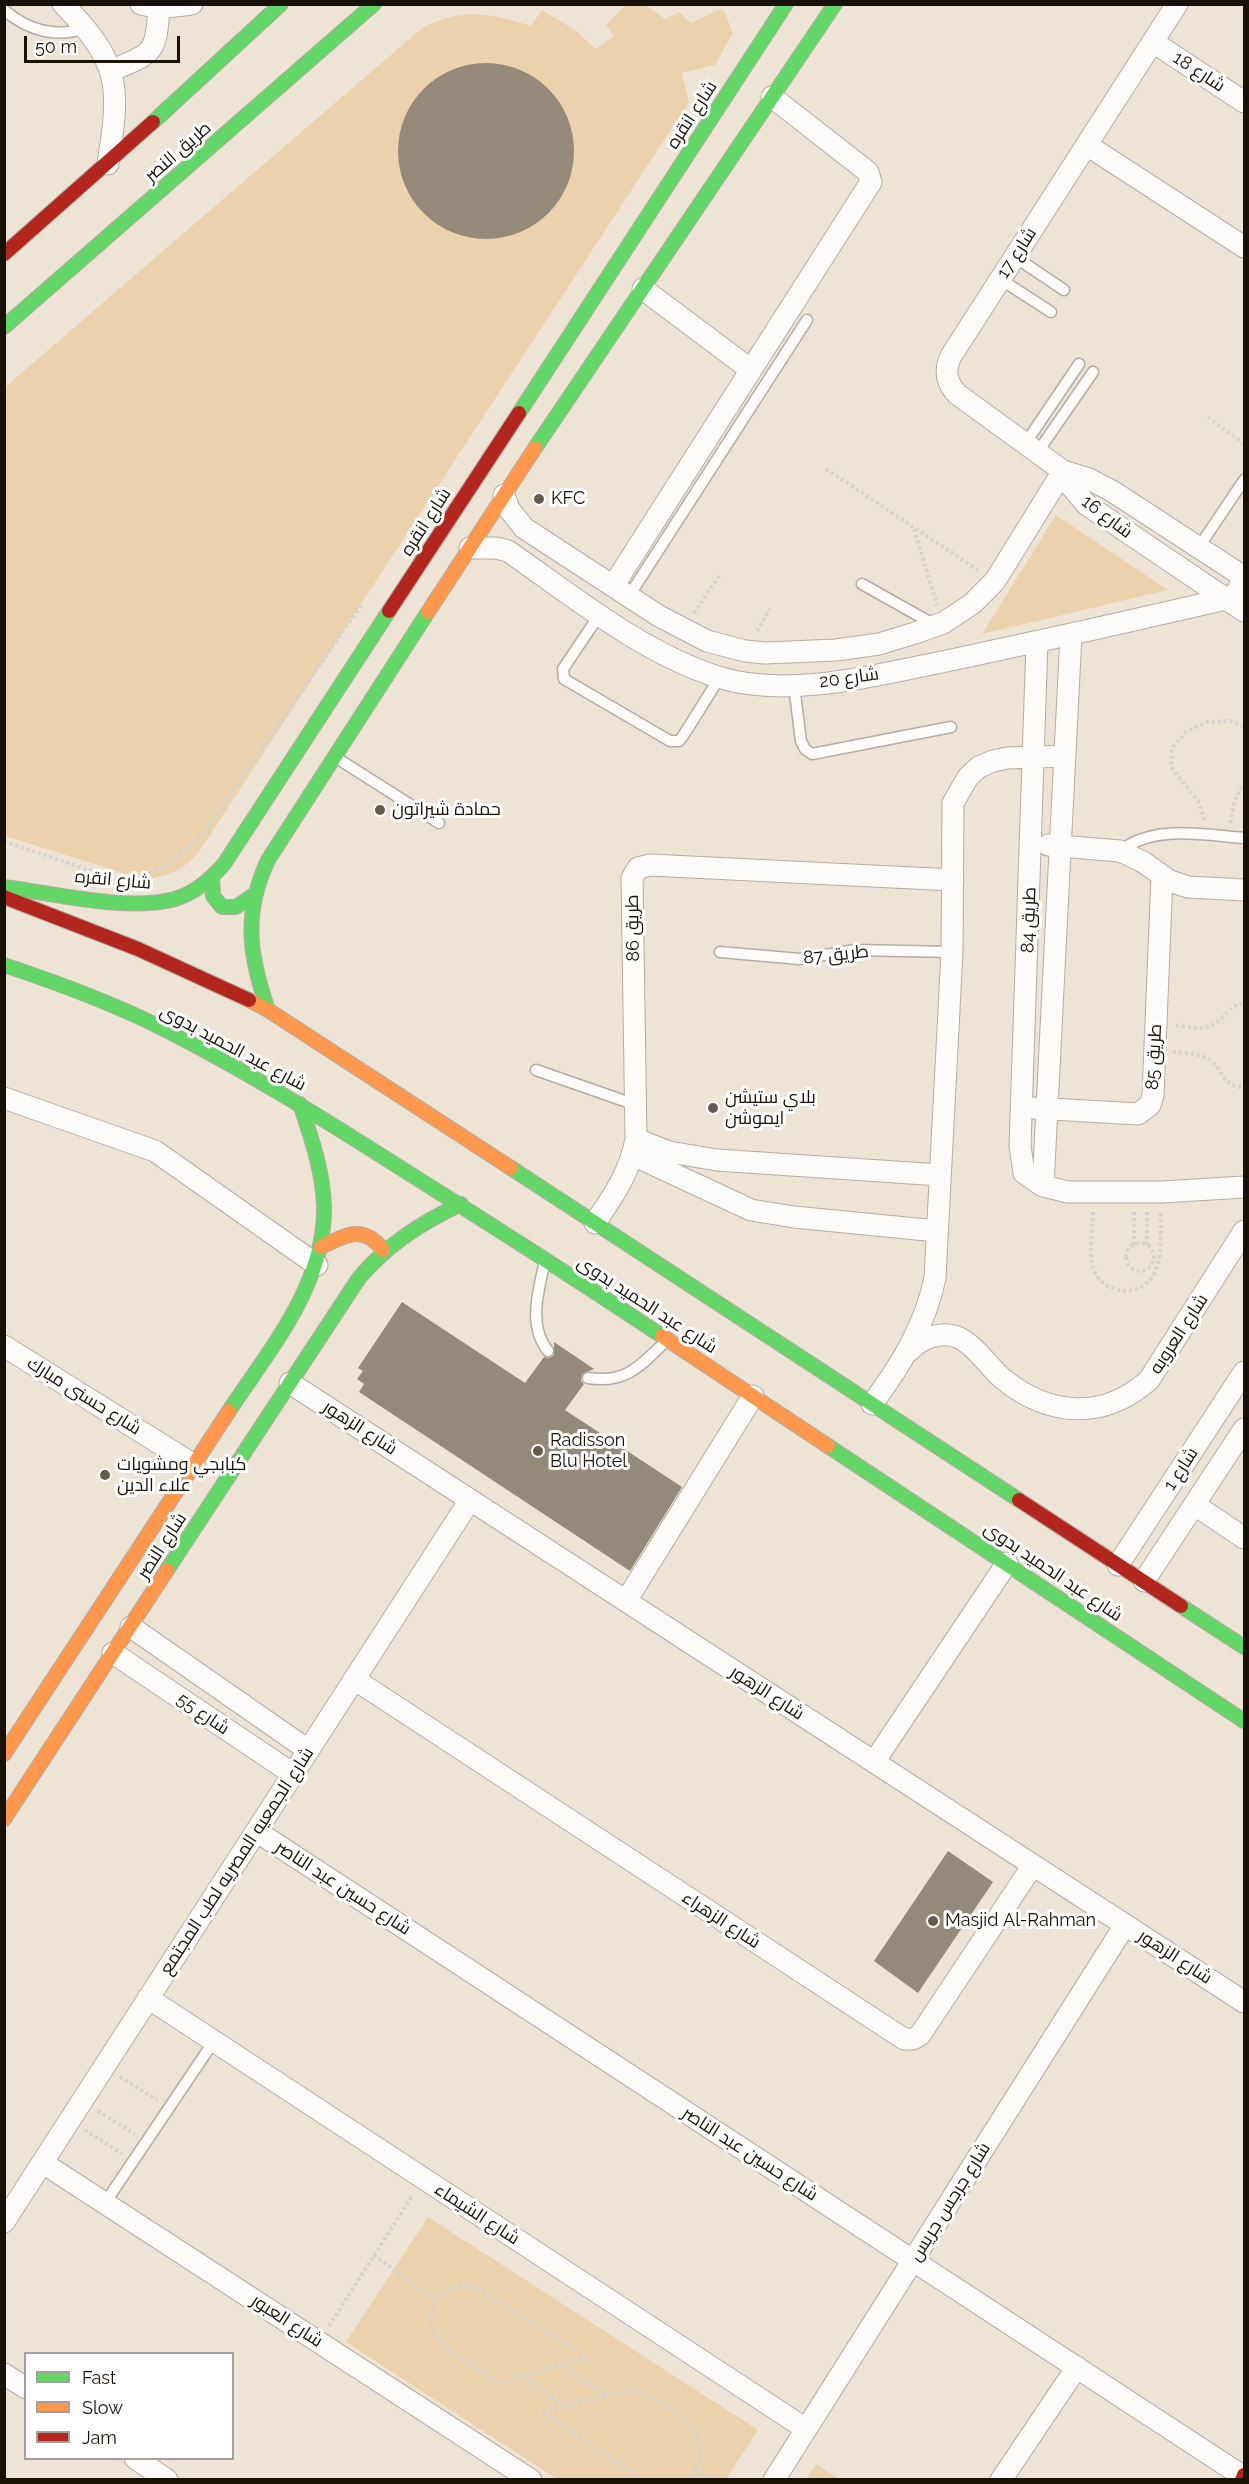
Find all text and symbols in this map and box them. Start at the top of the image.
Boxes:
scale bar [27,24,183,62]
text: 50 m [35,36,77,57]
street label: شارع 18 [1169,47,1229,97]
street label: شارع انقره [662,77,722,153]
street label: طريق النصر [140,117,216,187]
street label: شارع 17 [993,223,1041,283]
street label: شارع انقره [396,484,456,560]
place label: KFC [551,488,585,510]
street label: شارع 16 [1077,491,1137,543]
marker: KFC [532,492,546,506]
street label: شارع 20 [818,663,880,693]
place label: حمادة شيراتون [392,799,501,821]
marker: حمادة شيراتون [373,803,387,817]
street label: شارع انقره [74,866,152,894]
street label: طريق 84 [1017,887,1041,953]
street label: طريق 86 [622,894,644,962]
street label: طريق 87 [802,941,870,969]
street label: شارع عبد الحميد بدوى [156,1000,310,1096]
street label: طريق 85 [1141,1023,1167,1091]
place label: بلاي ستيشن ايموشن [725,1087,816,1130]
marker: بلاي ستيشن ايموشن [706,1101,720,1115]
street label: شارع عبد الحميد بدوى [573,1252,721,1358]
street label: شارع العروبه [1145,1290,1213,1378]
street label: شارع حسنى مبارك [23,1352,145,1440]
street label: شارع الزهور [319,1396,401,1460]
place label: Radisson Blu Hotel [550,1430,627,1472]
street label: شارع 1 [1159,1443,1203,1495]
marker: Radisson Blu Hotel [531,1444,545,1458]
place label: كبابجي ومشويات علاء الدين [117,1454,247,1496]
marker: كبابجي ومشويات علاء الدين [98,1468,112,1482]
street label: شارع النصر [133,1509,191,1583]
street label: شارع عبد الحميد بدوى [980,1518,1126,1626]
street label: شارع الزهور [726,1661,808,1725]
street label: شارع 55 [172,1689,234,1739]
street label: شارع الجمعيه المصريه لطب المجتمع [155,1743,319,1979]
street label: شارع حسين عبد الناصر [271,1836,415,1940]
street label: شارع الزهراء [678,1887,764,1953]
place label: Masjid Al-Rahman [945,1910,1096,1932]
marker: Masjid Al-Rahman [926,1914,940,1928]
street label: شارع الزهور [1134,1925,1216,1989]
street label: شارع حسين عبد الناصر [678,2102,822,2206]
street label: شارع جرجس جريس [905,2139,995,2265]
street label: شارع الشيماء [430,2178,524,2250]
street label: شارع العبور [247,2290,327,2352]
legend [24,2352,234,2460]
text: Fast [82,2367,116,2388]
text: Slow [82,2397,123,2418]
text: Jam [82,2427,117,2448]

